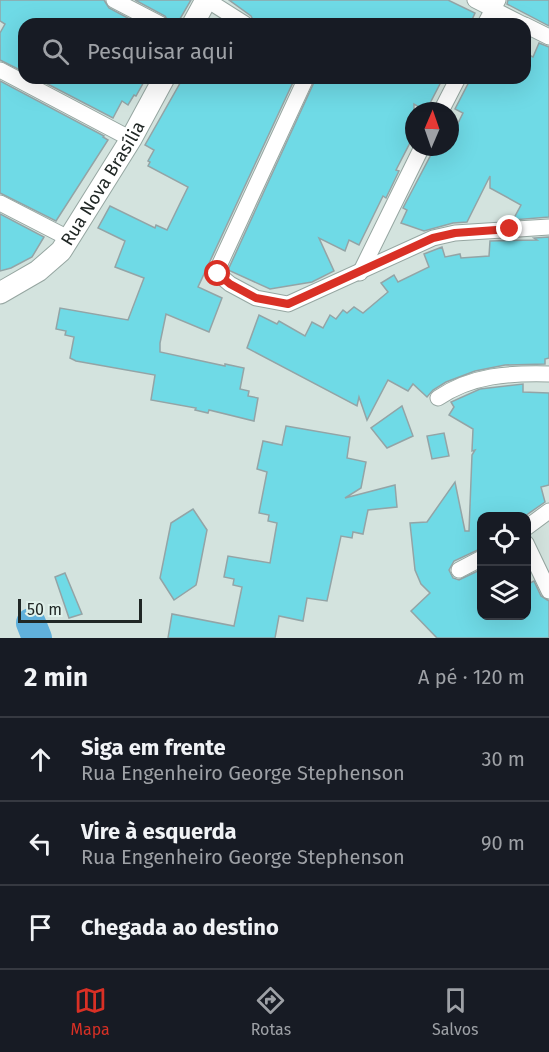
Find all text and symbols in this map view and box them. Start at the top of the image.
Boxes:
search box [18,18,531,84]
icon: search [39,35,72,68]
text: Pesquisar aqui [87,38,234,65]
north arrow [405,102,459,156]
street label: Rua Nova Brasília [56,117,150,250]
route end [496,215,522,241]
route start [204,260,230,286]
map controls [477,512,531,620]
button: locate [477,512,531,566]
button: layers [477,566,531,620]
scale bar [18,596,142,624]
text: 50 m [27,600,62,619]
text: 2 min [24,662,88,693]
text: A pé · 120 m [418,665,525,689]
text: Siga em frente [81,734,226,761]
icon: ahead [24,743,57,776]
text: 30 m [481,747,525,771]
text: Rua Engenheiro George Stephenson [81,761,405,785]
text: Vire à esquerda [81,818,237,845]
icon: left [24,827,57,860]
text: 90 m [481,831,525,855]
text: Rua Engenheiro George Stephenson [81,845,405,869]
icon: arrive [24,911,57,944]
text: Chegada ao destino [81,914,279,941]
tab: Mapa [70,984,110,1039]
tab: Rotas [251,984,291,1039]
tab: Salvos [432,984,479,1039]

